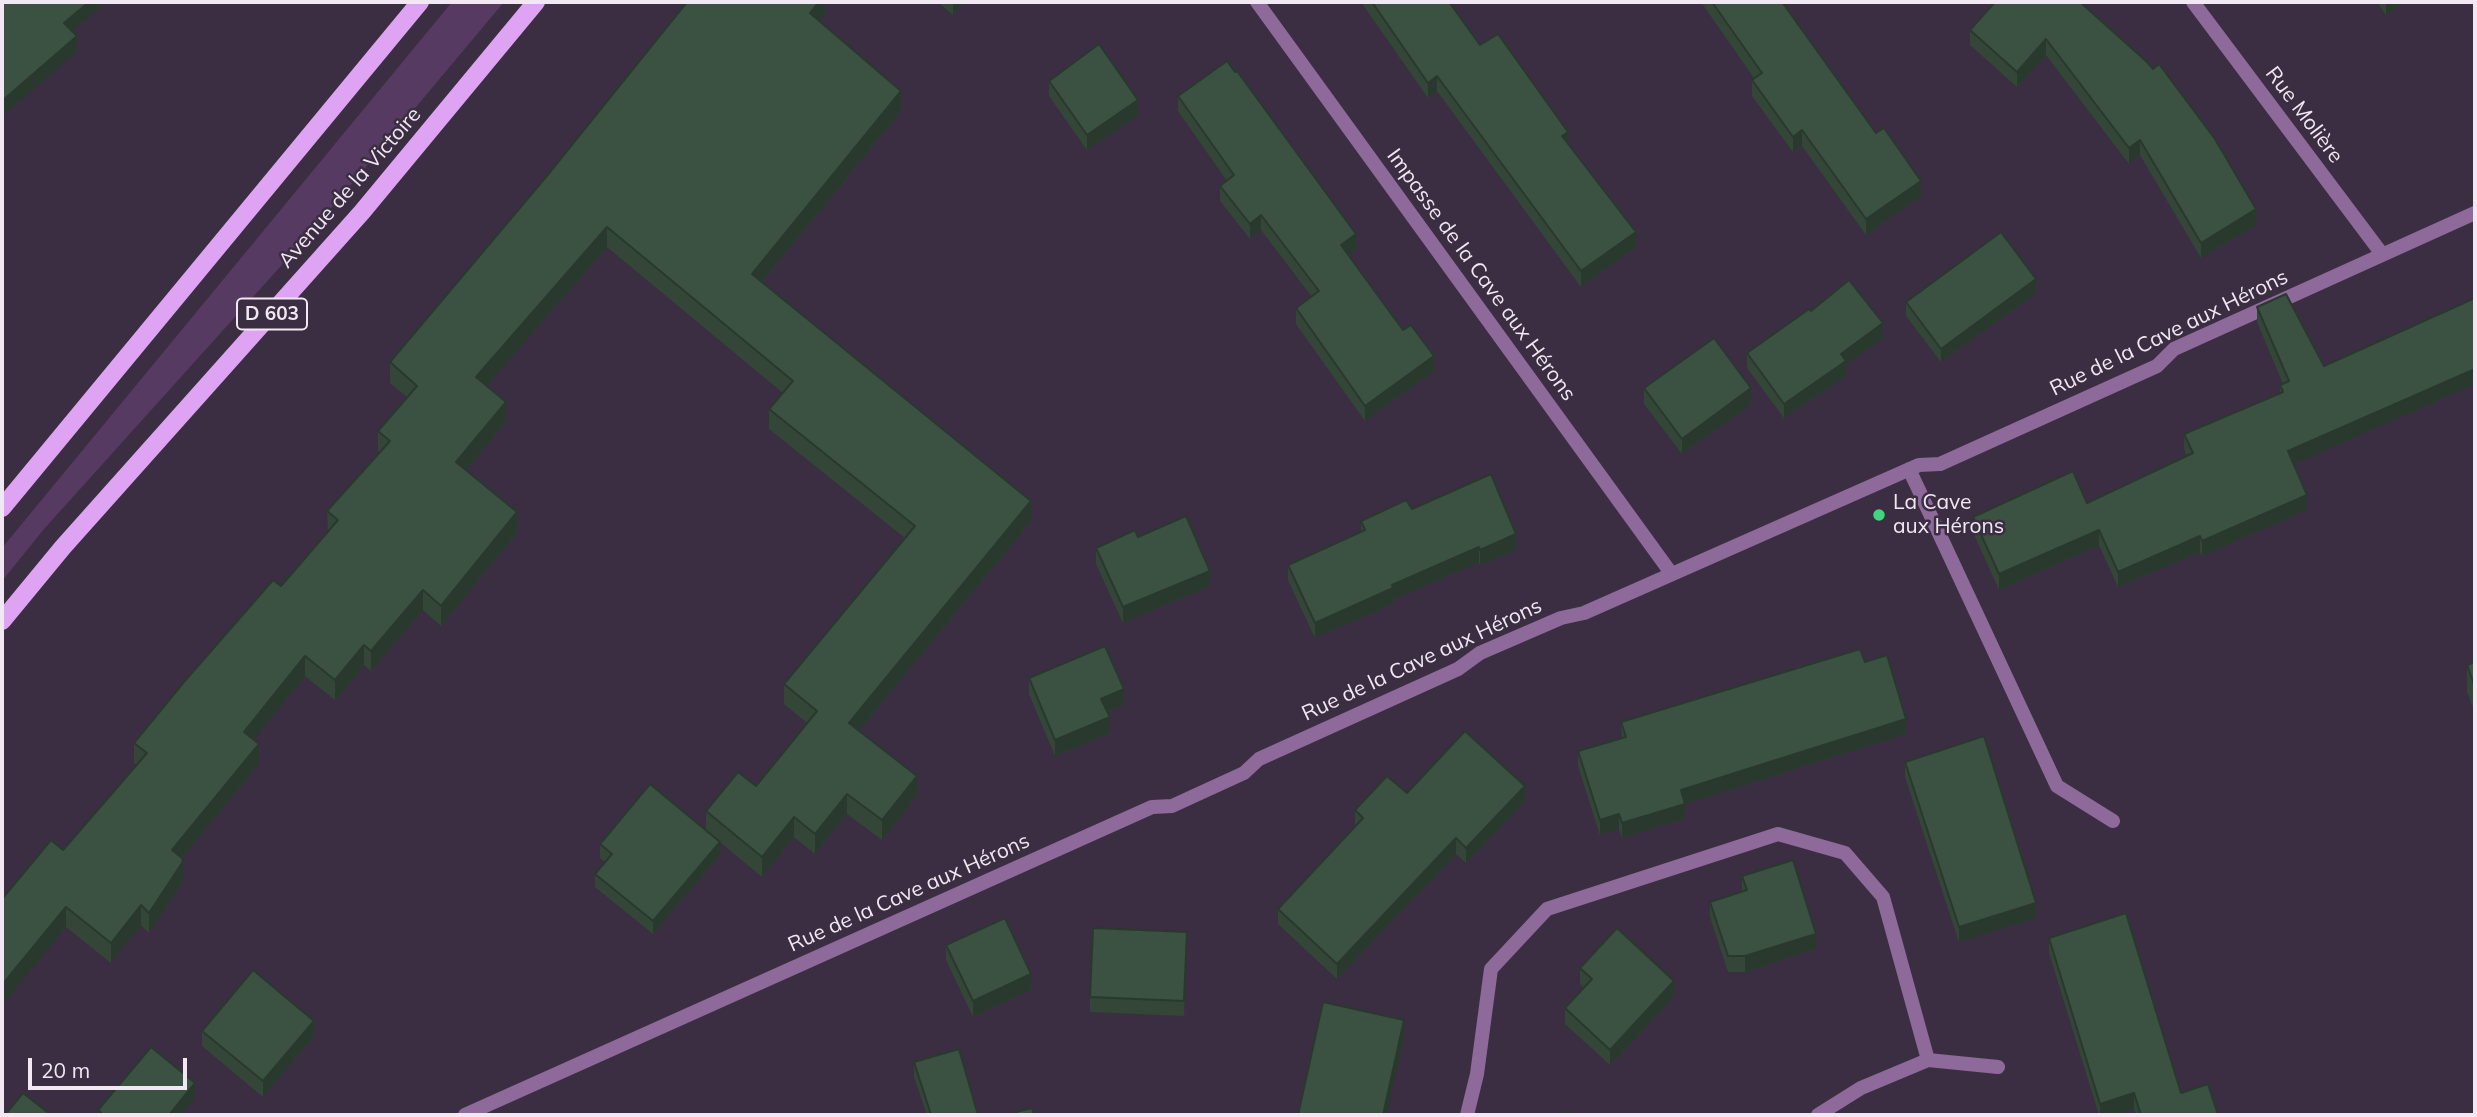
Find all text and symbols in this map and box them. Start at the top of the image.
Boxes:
street label: Rue Molière [2260,62,2348,168]
street label: Avenue de la Victoire [273,103,427,273]
street label: Impasse de la Cave aux Hérons [1381,144,1581,406]
street label: Rue de la Cave aux Hérons [2046,264,2292,402]
road number: D 603 [237,298,307,330]
place label: La Cave aux Hérons [1893,490,2004,540]
marker: La Cave aux Hérons [1871,507,1887,523]
street label: Rue de la Cave aux Hérons [1298,593,1546,727]
street label: Rue de la Cave aux Hérons [784,828,1034,958]
scale bar [32,1044,191,1088]
text: 20 m [41,1057,90,1083]

